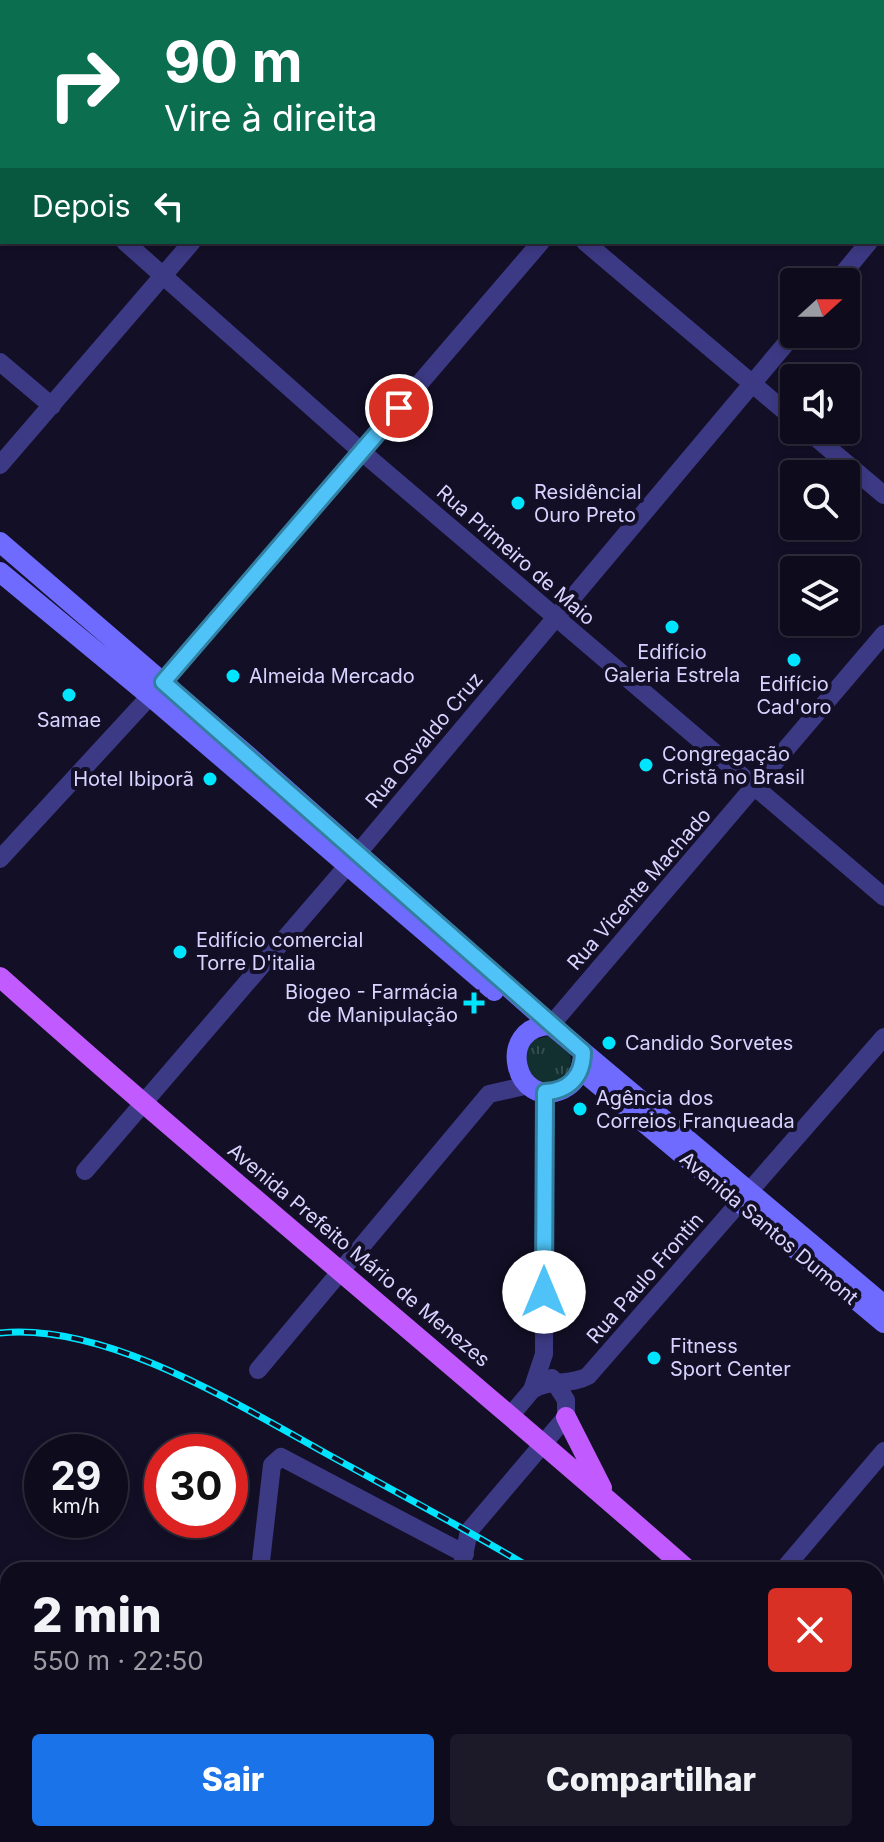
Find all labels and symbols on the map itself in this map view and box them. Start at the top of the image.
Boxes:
north arrow [780,268,860,348]
pin [365,374,433,442]
street label: Rua Primeiro de Maio [432,480,600,630]
place label: Residêncial Ouro Preto [534,480,642,527]
marker: Residêncial Ouro Preto [509,494,527,512]
marker: Edifício Galeria Estrela [663,618,681,636]
place label: Edifício Galeria Estrela [604,640,740,687]
marker: Edifício Cad'oro [785,651,803,669]
place label: Almeida Mercado [249,664,415,688]
marker: Almeida Mercado [224,667,242,685]
street label: Rua Osvaldo Cruz [360,667,488,813]
place label: Edifício Cad'oro [757,672,831,719]
marker: Samae [60,686,78,704]
place label: Samae [37,708,101,732]
place label: Congregação Cristã no Brasil [662,742,805,789]
marker: Congregação Cristã no Brasil [637,756,655,774]
place label: Hotel Ibiporã [73,767,194,791]
marker: Hotel Ibiporã [201,770,219,788]
street label: Rua Vicente Machado [562,803,716,975]
place label: Edifício comercial Torre D'italia [196,928,363,975]
marker: Edifício comercial Torre D'italia [171,943,189,961]
place label: Biogeo - Farmácia de Manipulação [285,980,458,1027]
marker: Biogeo - Farmácia de Manipulação [465,994,483,1012]
place label: Candido Sorvetes [625,1031,793,1055]
marker: Candido Sorvetes [600,1034,618,1052]
place label: Agência dos Correios Franqueada [596,1086,795,1133]
marker: Agência dos Correios Franqueada [571,1100,589,1118]
street label: Avenida Prefeito Mário de Menezes [223,1138,495,1372]
street label: Avenida Santos Dumont [675,1146,863,1310]
street label: Rua Paulo Frontin [582,1208,708,1348]
position arrow [502,1250,586,1334]
place label: Fitness Sport Center [670,1334,791,1381]
marker: Fitness Sport Center [645,1349,663,1367]
speed limit sign: 30 [144,1434,248,1538]

